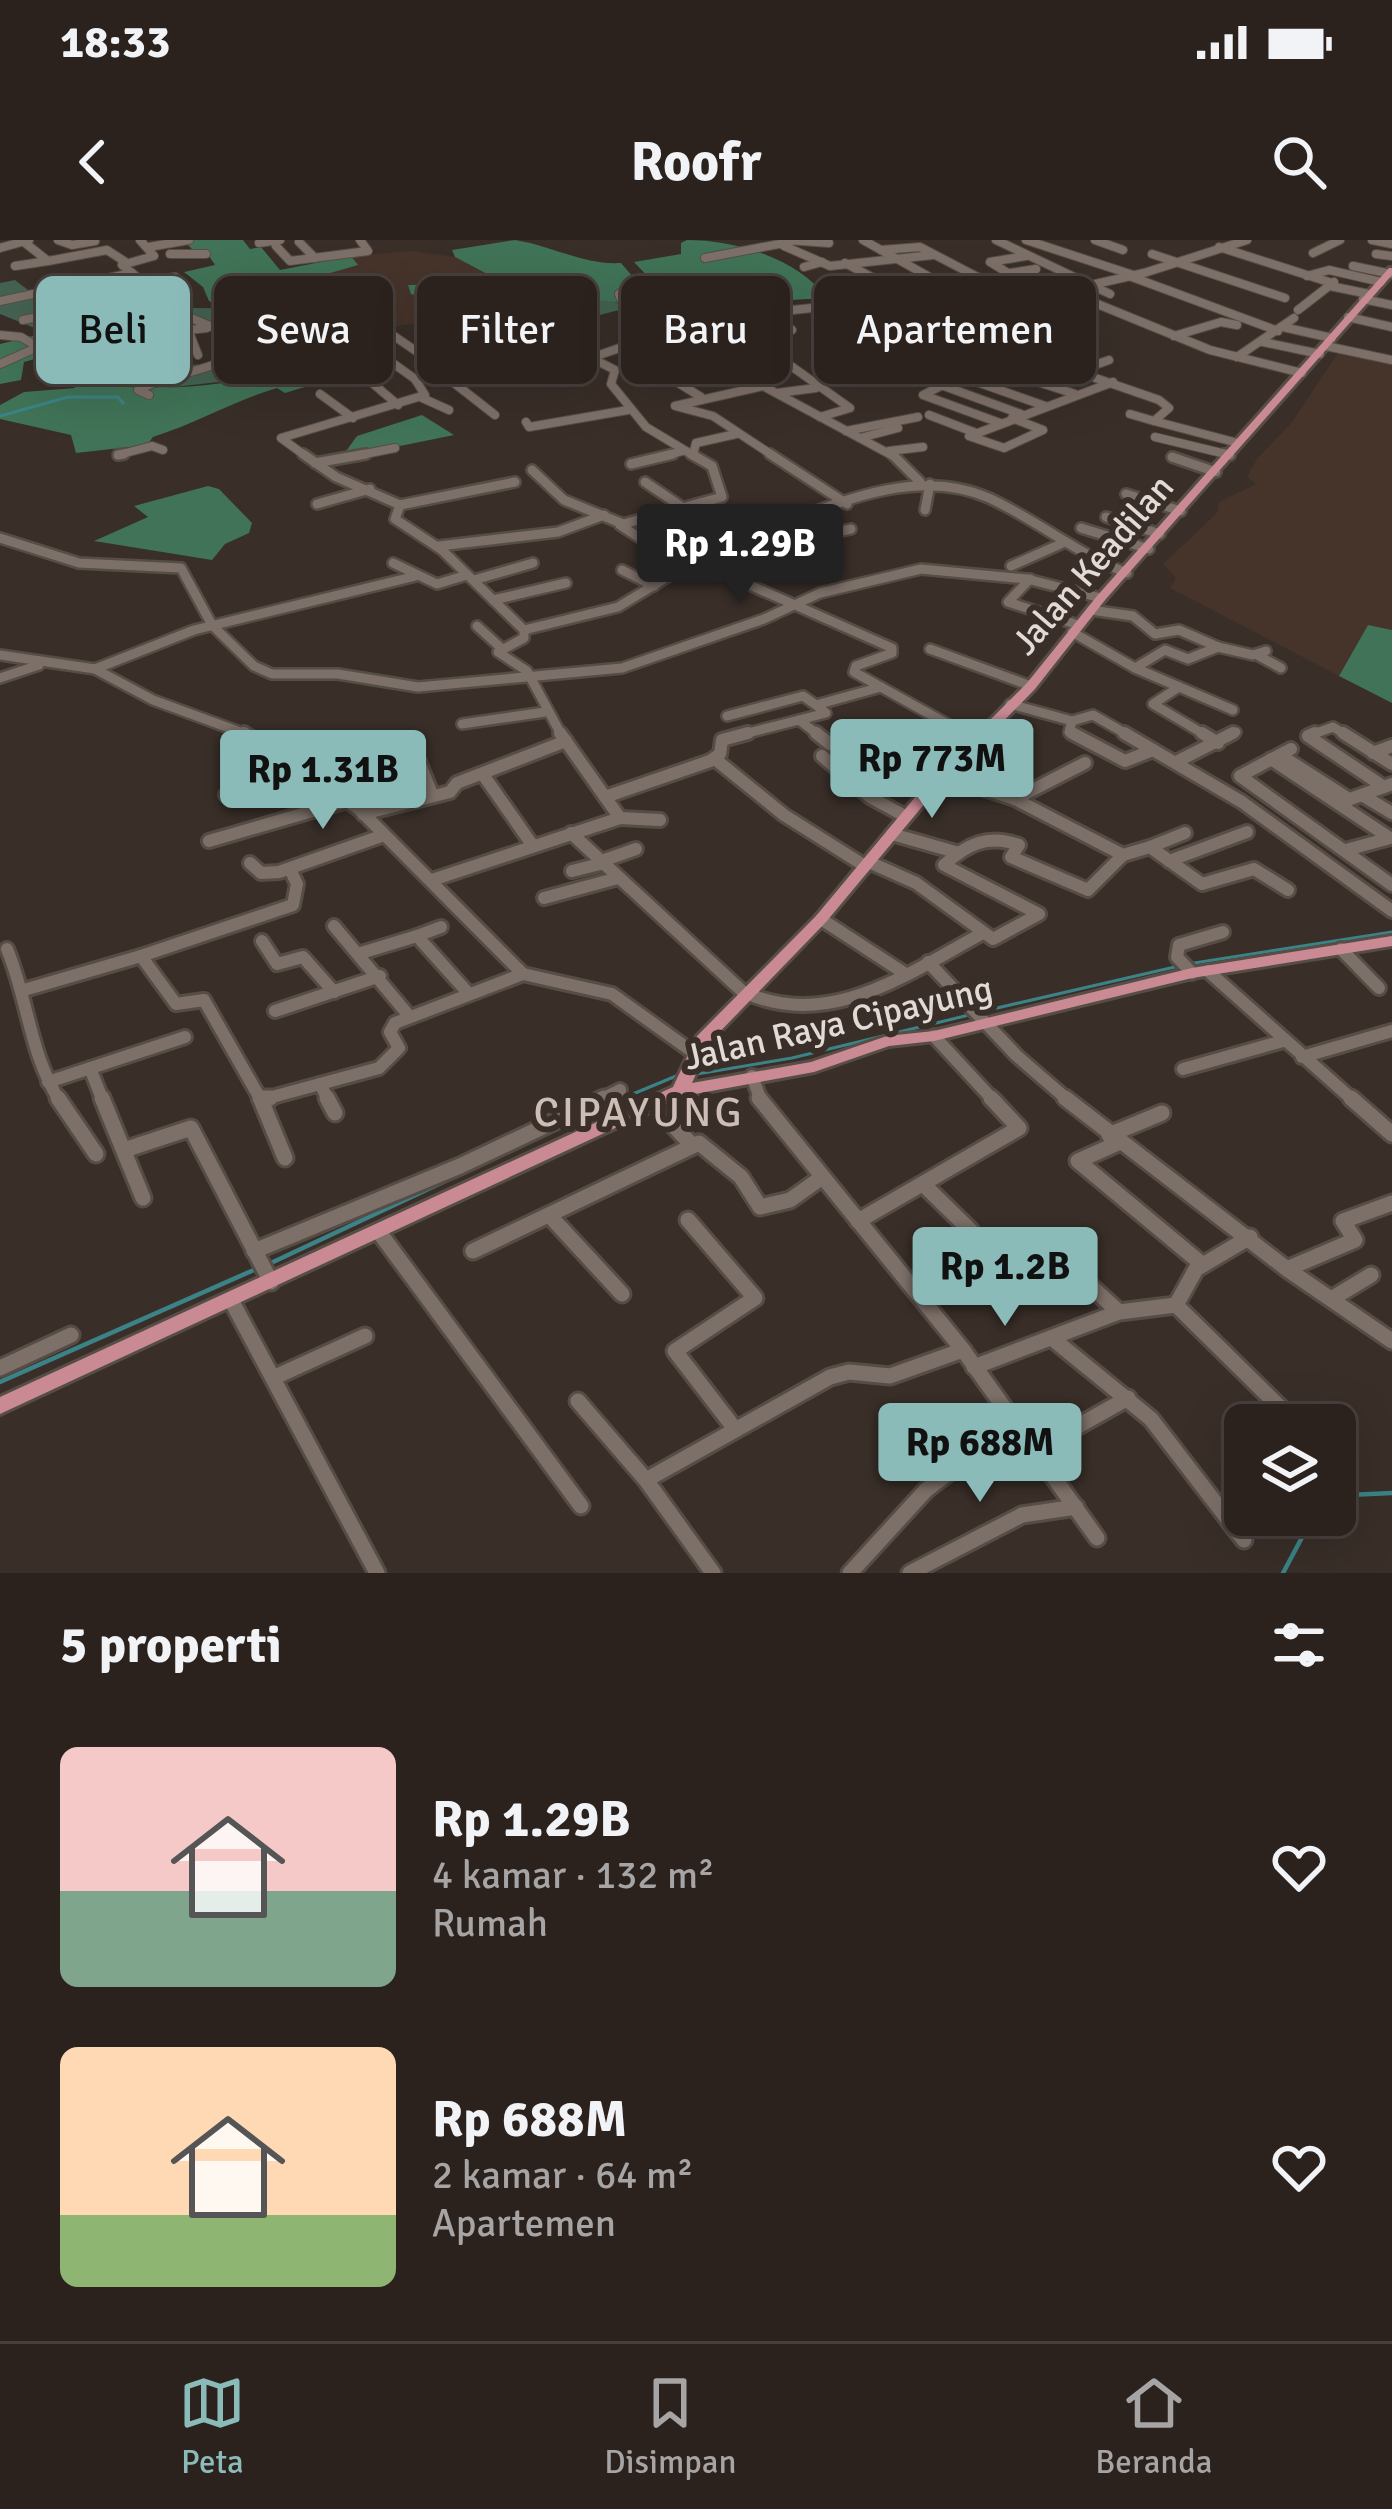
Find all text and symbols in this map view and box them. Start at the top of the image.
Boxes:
text: 18:33 [60,15,170,70]
icon: back [60,129,126,195]
text: Roofr [631,129,761,196]
icon: search [1266,129,1332,195]
chip: Beli [36,276,190,384]
chip: Sewa [214,276,393,384]
chip: Filter [417,276,597,384]
chip: Baru [621,276,790,384]
chip: Apartemen [814,276,1096,384]
street label: Jalan Keadilan [1003,466,1184,664]
pin: Rp 1.29B [616,504,864,606]
text: Rp 1.29B [664,519,816,567]
pin: Rp 773M [821,719,1043,821]
pin: Rp 1.31B [199,730,447,832]
text: Rp 773M [857,734,1007,782]
text: Rp 1.31B [247,745,399,793]
street label: Jalan Raya Cipayung [680,966,997,1081]
district label: CIPAYUNG [533,1087,745,1138]
pin: Rp 1.2B [894,1227,1116,1329]
text: Rp 1.2B [940,1242,1070,1290]
pin: Rp 688M [869,1403,1091,1505]
map controls [1224,1404,1356,1536]
button: layers [1224,1404,1356,1536]
text: Rp 688M [905,1418,1055,1466]
icon: filters [1266,1612,1332,1678]
text: 5 properti [60,1614,282,1677]
text: Rp 1.29B [432,1788,631,1851]
icon: home [156,1795,300,1939]
icon: heart [1266,1834,1332,1900]
text: 4 kamar · 132 m² [432,1851,714,1899]
text: Rumah [432,1899,548,1947]
text: Rp 688M [432,2088,627,2151]
icon: home [156,2095,300,2239]
icon: heart [1266,2134,1332,2200]
text: 2 kamar · 64 m² [432,2151,693,2199]
text: Apartemen [432,2199,616,2247]
tab: Peta [179,2370,245,2483]
tab: Disimpan [604,2370,736,2483]
tab: Beranda [1095,2370,1213,2483]

